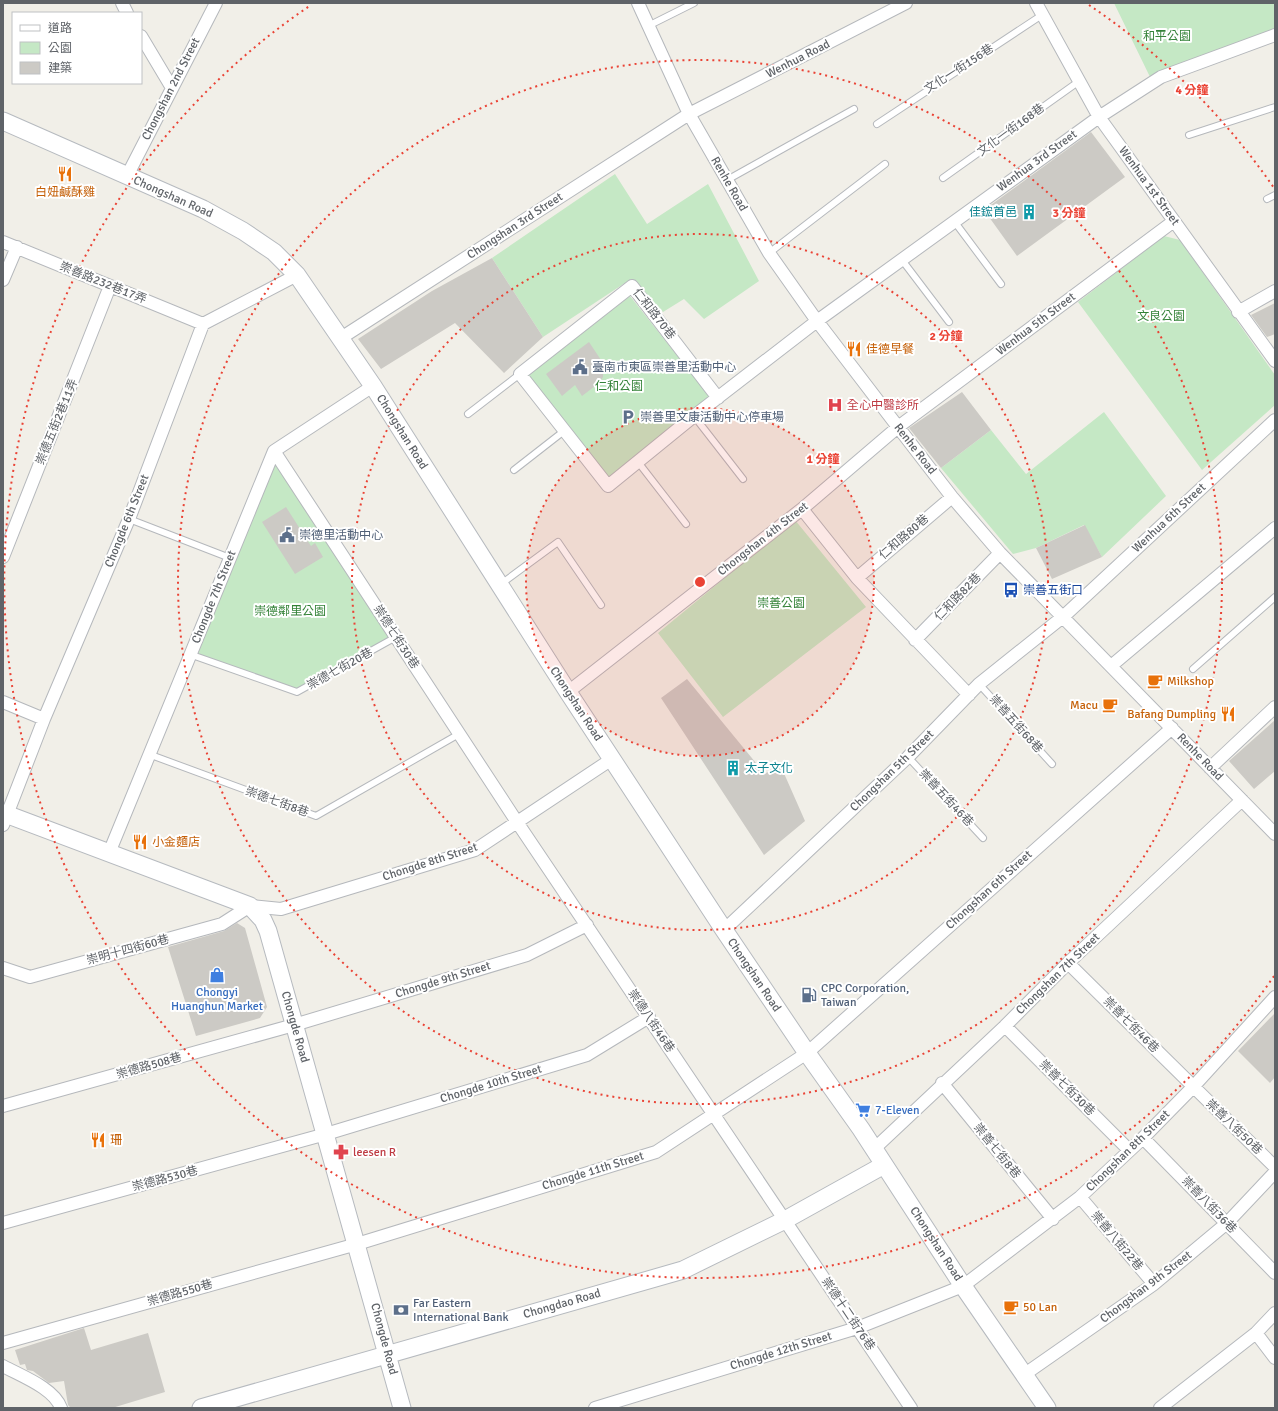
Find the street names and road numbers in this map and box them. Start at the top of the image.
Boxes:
street label: Chongshan 2nd Street [139,35,203,143]
street label: Wenhua Road [764,36,832,82]
street label: 文化一街156巷 [922,41,996,97]
street label: 文化一街168巷 [974,101,1048,159]
street label: Wenhua 3rd Street [994,127,1080,195]
street label: Wenhua 1st Street [1115,144,1183,228]
street label: Renhe Road [707,154,751,214]
street label: Chongshan Road [131,173,215,221]
street label: Chongshan 3rd Street [464,189,566,263]
street label: 崇善路232巷17弄 [57,259,149,307]
street label: 仁和路70巷 [629,285,679,343]
street label: Wenhua 5th Street [993,289,1079,359]
street label: 崇德五街2巷11弄 [33,377,81,467]
street label: Chongshan Road [373,392,431,472]
street label: Renhe Road [890,421,940,477]
street label: Chongde 6th Street [101,472,153,570]
street label: Wenhua 6th Street [1129,480,1209,556]
street label: Chongshan 4th Street [715,499,811,579]
street label: 仁和路80巷 [876,511,932,563]
street label: Chongde 7th Street [188,548,240,646]
street label: 仁和路82巷 [931,570,985,624]
street label: 崇德七街30巷 [370,602,422,672]
street label: 崇德七街20巷 [304,645,376,693]
street label: Chongshan Road [546,664,606,744]
street label: 崇善五街68巷 [986,692,1046,756]
street label: Chongshan 5th Street [847,727,937,815]
street label: Renhe Road [1174,730,1226,784]
street label: 崇善五街46巷 [916,766,976,830]
street label: 崇德七街8巷 [243,784,311,820]
street label: Chongde 8th Street [381,840,479,884]
street label: Chongshan 6th Street [943,847,1035,933]
street label: Chongshan 7th Street [1013,930,1103,1018]
street label: 崇明十四街60巷 [85,932,171,968]
street label: Chongshan Road [724,935,784,1015]
street label: Chongde 9th Street [393,958,493,1002]
street label: 崇德八街46巷 [624,987,678,1055]
street label: Chongde Road [278,990,312,1064]
street label: 崇善七街46巷 [1100,994,1162,1056]
street label: 崇德路508巷 [115,1049,183,1083]
street label: 崇善七街30巷 [1036,1057,1098,1119]
street label: Chongde 10th Street [438,1061,544,1107]
street label: 崇善八街50巷 [1203,1096,1265,1158]
street label: Chongshan 8th Street [1083,1107,1173,1195]
street label: 崇善七街8巷 [970,1120,1024,1182]
street label: Chongde 11th Street [540,1148,646,1194]
street label: 崇德路530巷 [130,1163,200,1195]
street label: 崇善八街36巷 [1178,1174,1240,1236]
street label: Chongshan Road [906,1204,966,1284]
street label: 崇善八街22巷 [1088,1208,1146,1274]
street label: Chongshan 9th Street [1097,1248,1195,1326]
street label: 崇德十二街76巷 [818,1275,878,1353]
street label: 崇德路550巷 [146,1276,214,1310]
street label: Chongdao Road [522,1286,602,1322]
street label: Chongde Road [367,1302,401,1376]
street label: Chongde 12th Street [728,1328,834,1374]

